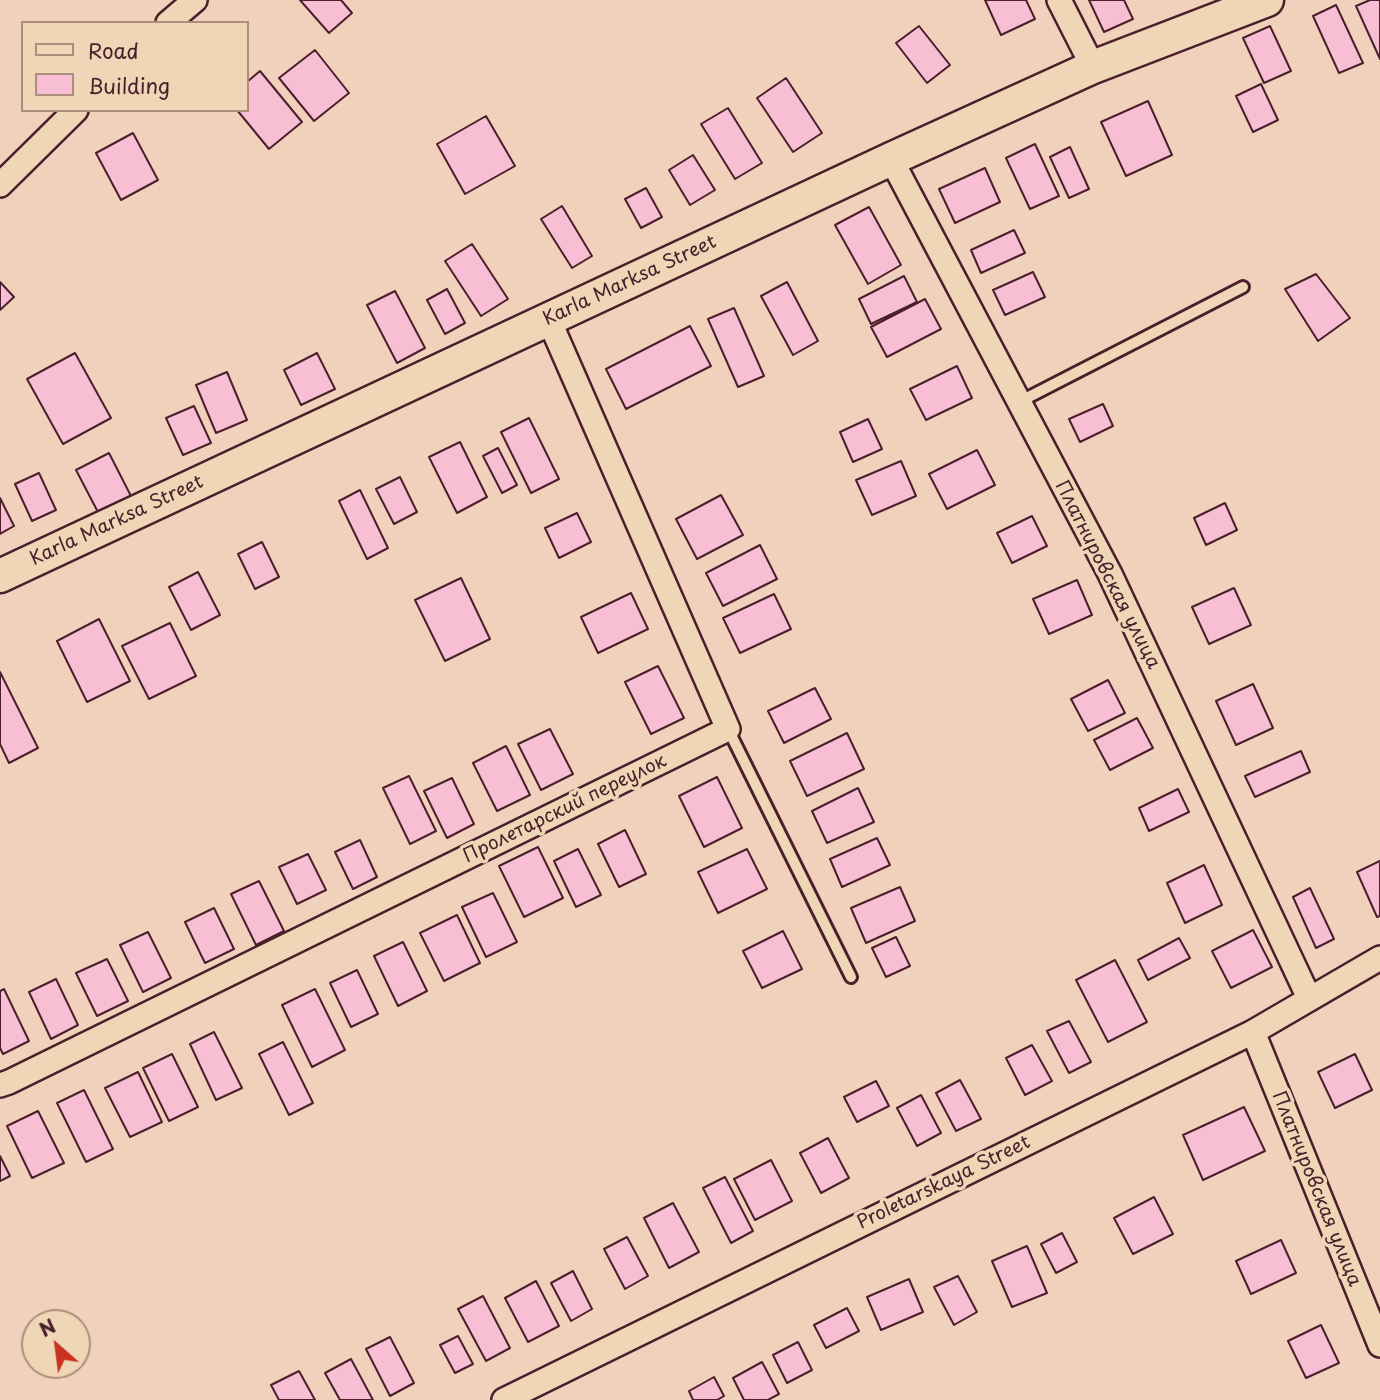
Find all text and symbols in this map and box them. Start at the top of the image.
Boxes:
legend [21,21,248,112]
text: Road [88,34,139,66]
text: Building [88,69,170,101]
street label: Karla Marksa Street [540,231,720,331]
street label: Karla Marksa Street [27,471,207,571]
street label: Платнировская улица [1050,477,1164,673]
street label: Пролетарский переулок [460,750,670,868]
street label: Платнировская улица [1266,1088,1366,1290]
street label: Proletarskaya Street [854,1131,1034,1235]
north arrow [21,1309,91,1379]
text: N [34,1311,60,1343]

